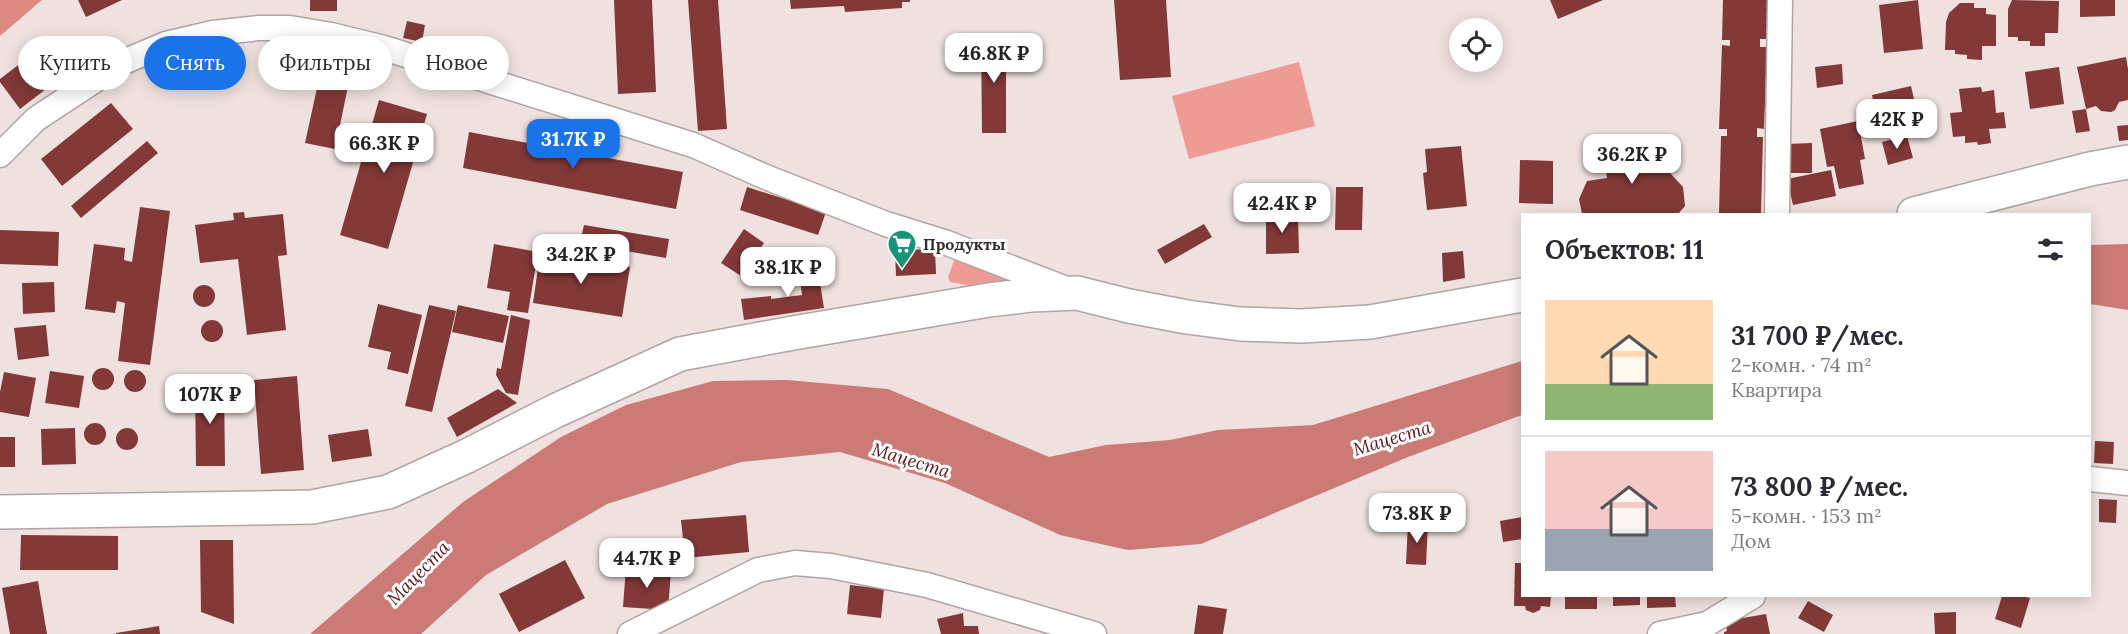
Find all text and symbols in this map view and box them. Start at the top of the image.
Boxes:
map controls [1449,18,1503,72]
button: locate [1449,18,1503,72]
pin: 46.8K ₽ [939,33,1049,84]
chip: Купить [18,36,132,90]
chip: Снять [144,36,246,90]
chip: Фильтры [258,36,392,90]
chip: Новое [404,36,509,90]
text: 46.8K ₽ [959,40,1029,65]
pin: 42K ₽ [1855,99,1939,150]
text: 42K ₽ [1870,106,1924,131]
pin: 31.7K ₽ [518,119,628,170]
pin: 66.3K ₽ [329,123,439,174]
text: 31.7K ₽ [541,126,605,151]
text: 66.3K ₽ [349,130,419,155]
pin: 36.2K ₽ [1577,134,1687,185]
text: 36.2K ₽ [1597,141,1667,166]
pin: 42.4K ₽ [1227,183,1337,234]
text: 42.4K ₽ [1247,190,1317,215]
supermarket icon: Продукты [886,228,918,270]
text: Объектов: 11 [1545,233,1704,266]
icon: filters [2034,233,2067,266]
pin: 34.2K ₽ [526,234,636,285]
place label: Продукты [923,234,1006,254]
text: 34.2K ₽ [546,241,616,266]
pin: 38.1K ₽ [733,247,843,298]
text: 38.1K ₽ [754,254,822,279]
text: 31 700 ₽/мес. [1731,319,1904,352]
icon: home [1593,324,1665,396]
text: 2-комн. · 74 m² [1731,352,1872,377]
pin: 107K ₽ [161,374,259,425]
text: Квартира [1731,377,1822,402]
text: 107K ₽ [179,381,241,406]
water label: Мацеста [1350,415,1434,461]
water label: Мацеста [869,437,953,483]
text: 73 800 ₽/мес. [1731,470,1908,503]
icon: home [1593,475,1665,547]
pin: 73.8K ₽ [1362,493,1472,544]
text: 73.8K ₽ [1383,500,1451,525]
text: 5-комн. · 153 m² [1731,503,1882,528]
text: Дом [1731,528,1771,553]
water label: Мацеста [382,536,454,610]
pin: 44.7K ₽ [592,538,702,589]
text: 44.7K ₽ [613,545,681,570]

